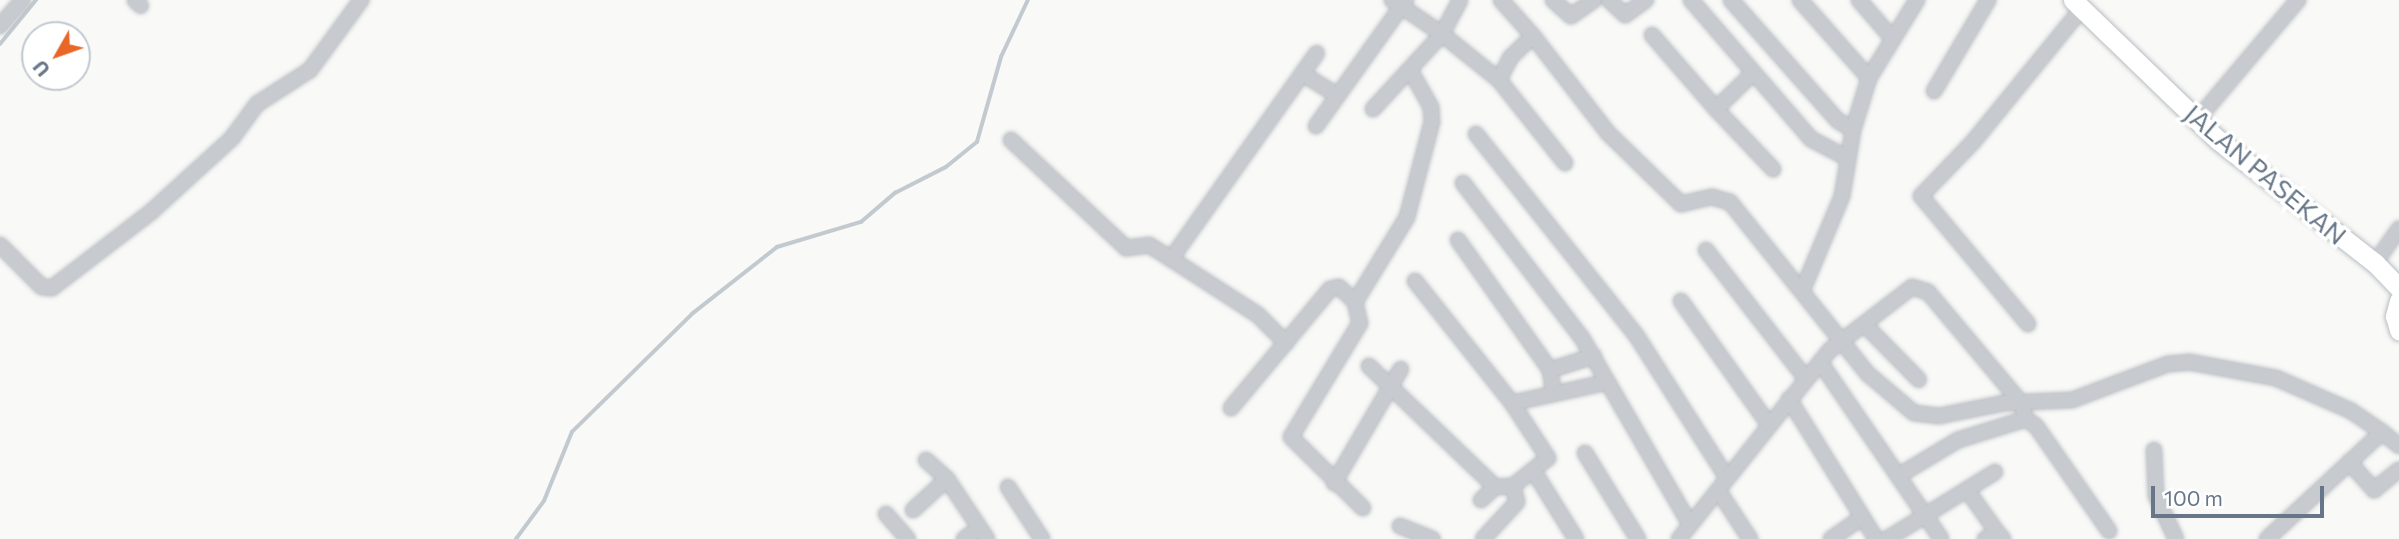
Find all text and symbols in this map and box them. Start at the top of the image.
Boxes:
north arrow [21,21,91,91]
text: U [28,56,54,81]
street label: JALAN PASEKAN [2179,97,2353,251]
scale bar [2154,472,2327,516]
text: 100 m [2164,485,2223,510]

